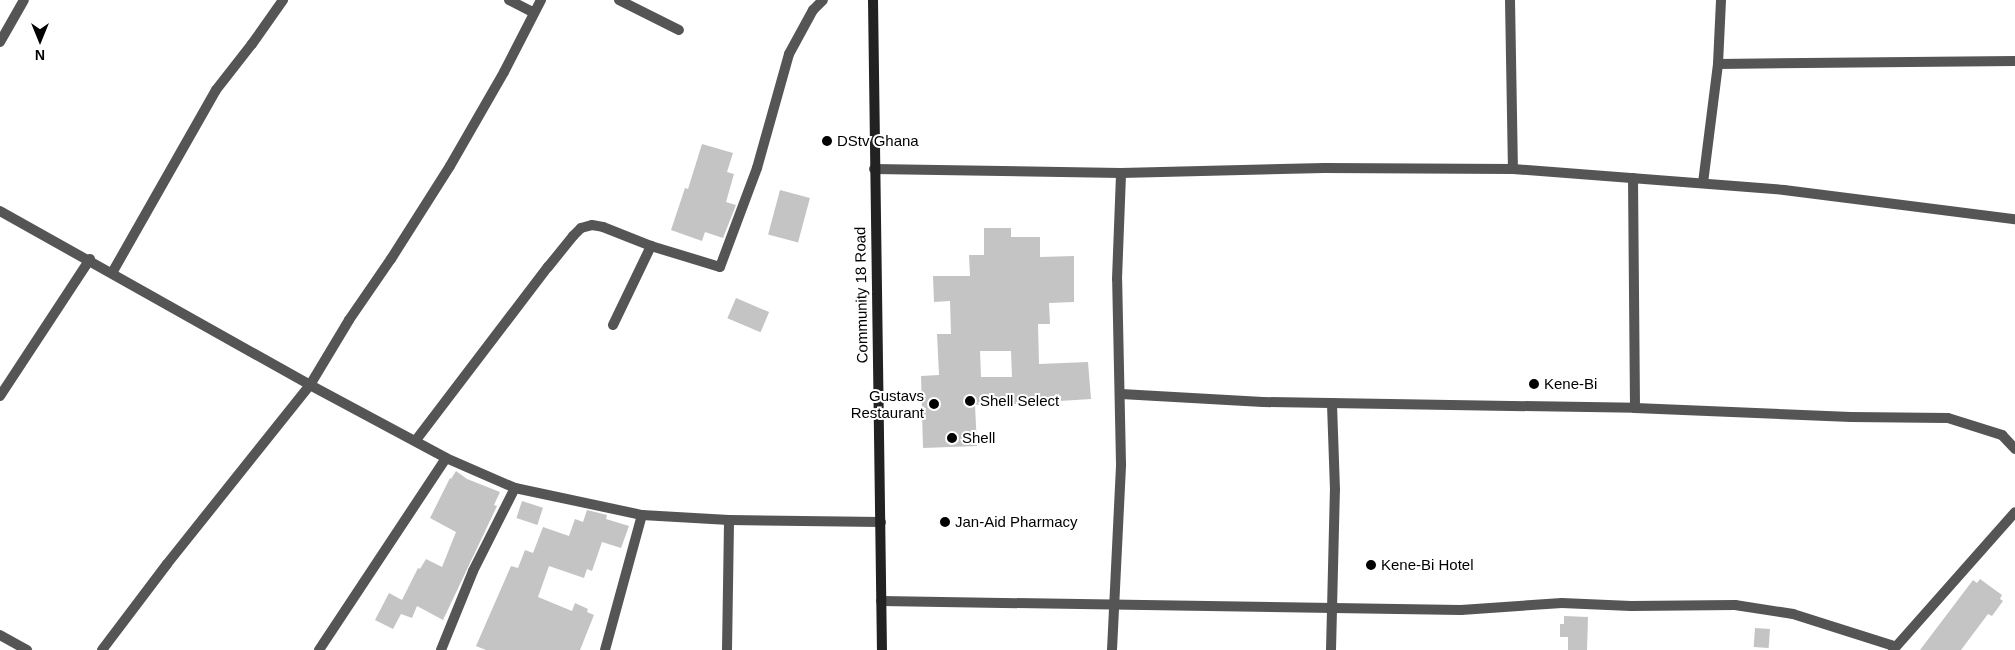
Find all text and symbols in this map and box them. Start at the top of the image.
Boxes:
north arrow [15,15,65,65]
text: N [35,47,45,63]
place label: DStv Ghana [837,132,919,150]
marker: DStv Ghana [821,135,833,147]
street label: Community 18 Road [851,226,871,364]
place label: Kene-Bi [1544,375,1597,393]
marker: Kene-Bi [1528,378,1540,390]
place label: Gustavs Restaurant [851,386,924,421]
place label: Shell Select [980,392,1059,410]
marker: Shell Select [964,395,976,407]
marker: Gustavs Restaurant [928,398,940,410]
place label: Shell [962,429,995,447]
marker: Shell [946,432,958,444]
place label: Jan-Aid Pharmacy [955,513,1078,531]
marker: Jan-Aid Pharmacy [939,516,951,528]
place label: Kene-Bi Hotel [1381,556,1474,574]
marker: Kene-Bi Hotel [1365,559,1377,571]

